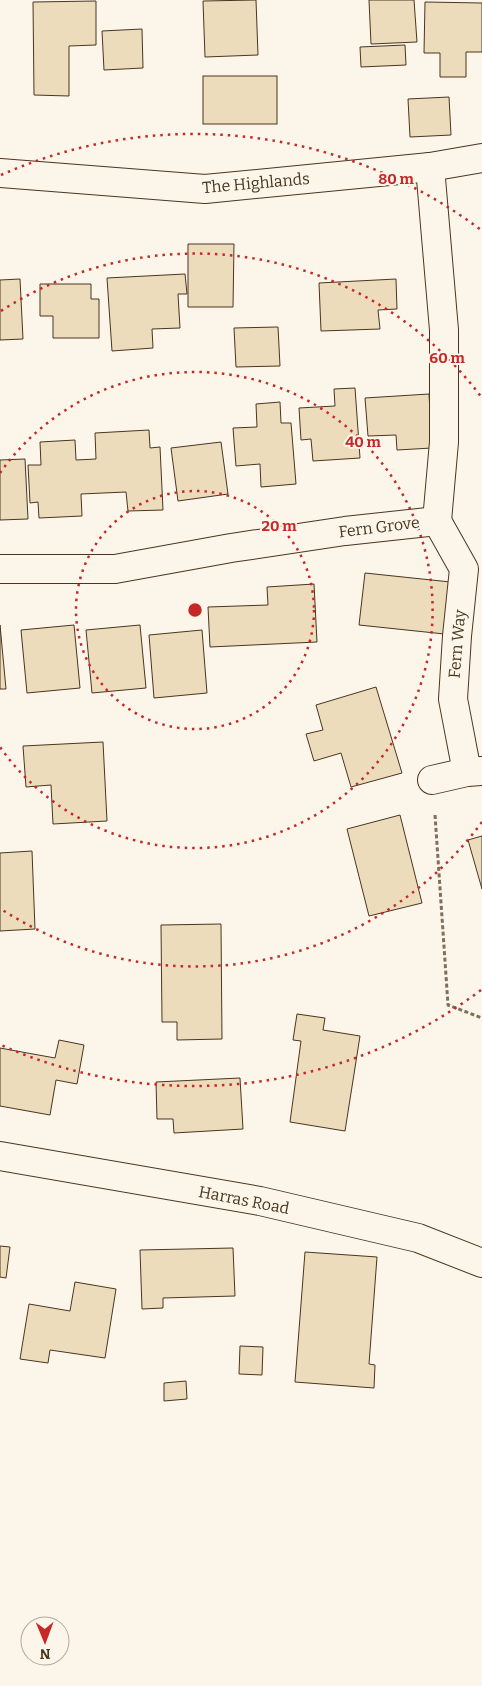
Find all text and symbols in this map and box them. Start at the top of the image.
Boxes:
street label: The Highlands [202,169,310,197]
text: 80 m [378,170,414,188]
text: 60 m [429,349,465,367]
text: 40 m [345,433,382,451]
street label: Fern Grove [337,513,421,541]
text: 20 m [262,517,297,535]
centre of rings [186,601,204,619]
street label: Fern Way [445,608,470,679]
street label: Harras Road [197,1182,291,1218]
north arrow [20,1616,70,1666]
text: N [39,1645,51,1662]

